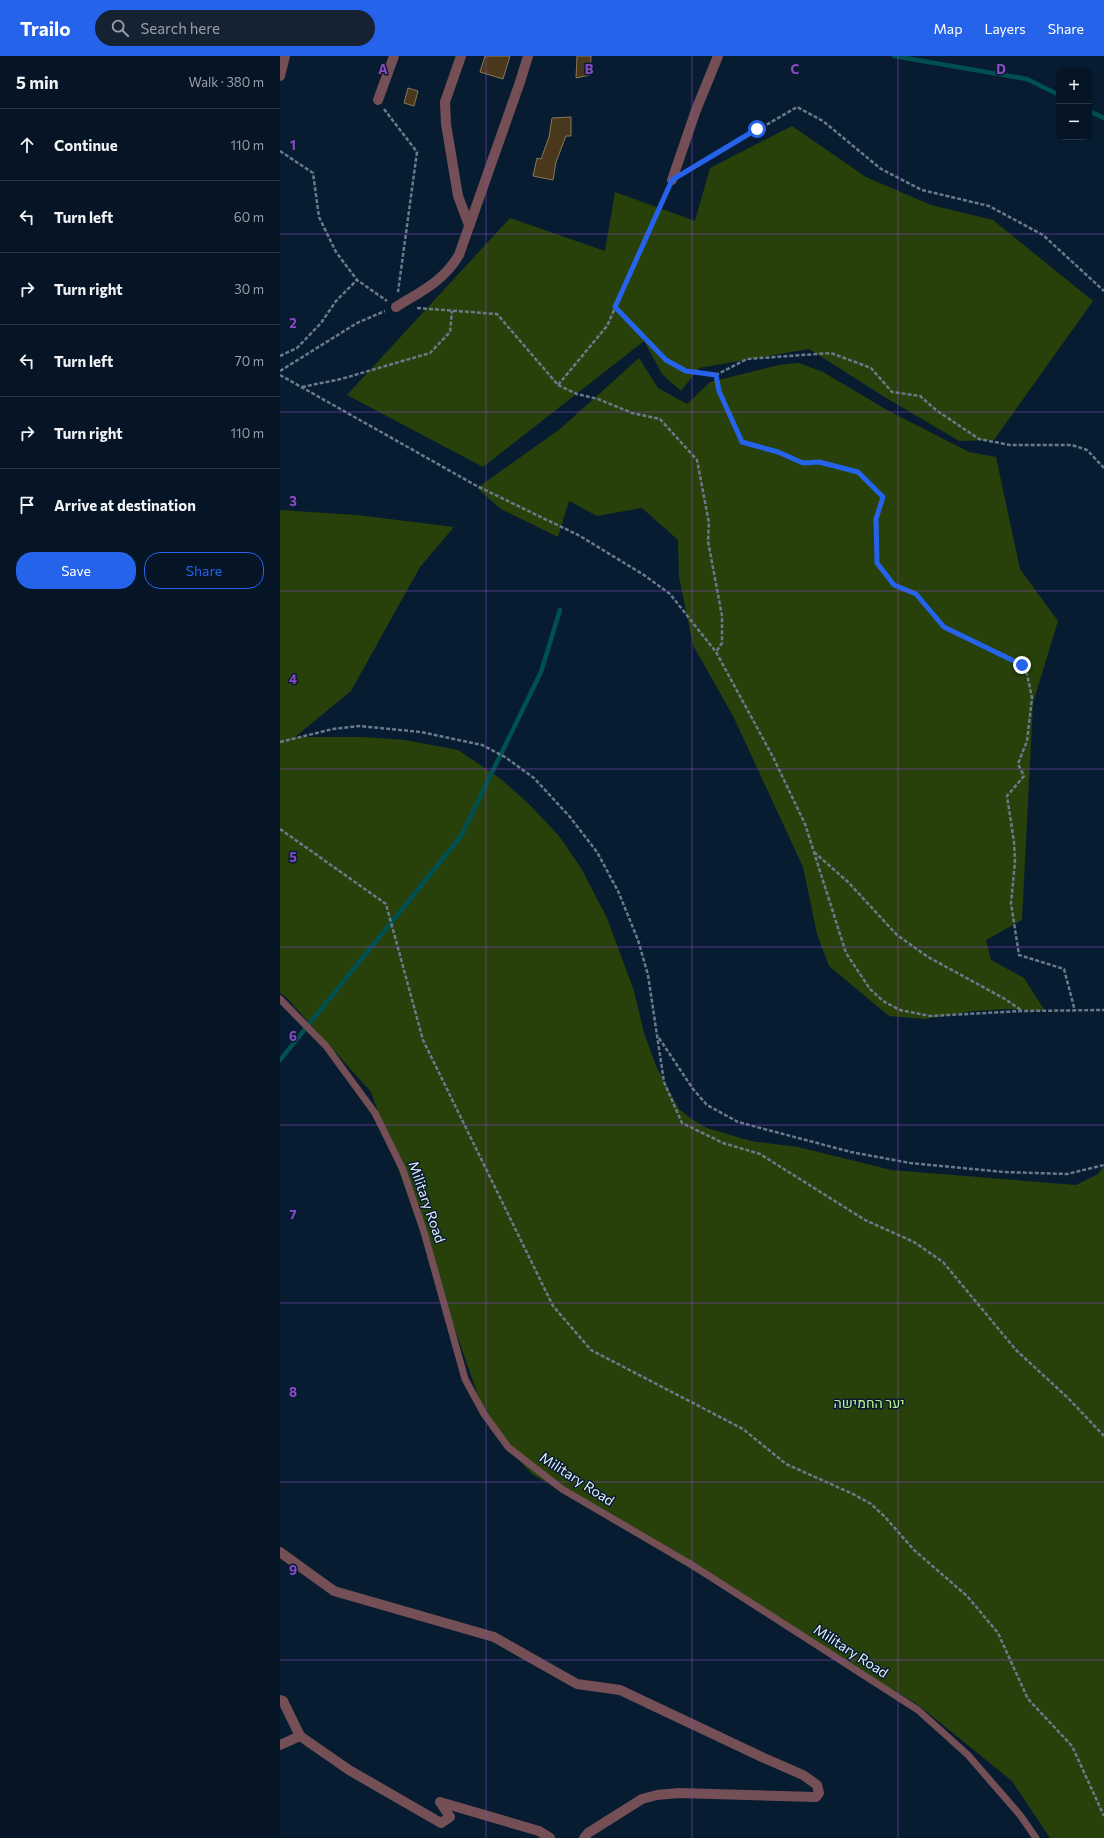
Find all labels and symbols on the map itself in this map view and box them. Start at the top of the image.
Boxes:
text: A [378,61,388,77]
text: B [585,61,594,77]
text: C [791,61,800,77]
text: D [996,61,1006,77]
route start [748,120,766,138]
text: 1 [290,137,296,153]
text: 2 [289,315,297,331]
text: 3 [289,493,297,509]
route end [1013,656,1031,674]
text: 4 [289,671,297,687]
text: 5 [289,849,297,865]
text: 6 [289,1028,297,1044]
street label: Military Road [406,1159,449,1245]
text: 7 [289,1206,297,1222]
text: 8 [289,1384,297,1400]
park label: יער החמישה [833,1394,905,1411]
street label: Military Road [537,1448,618,1509]
text: 9 [289,1562,297,1578]
street label: Military Road [811,1620,892,1681]

